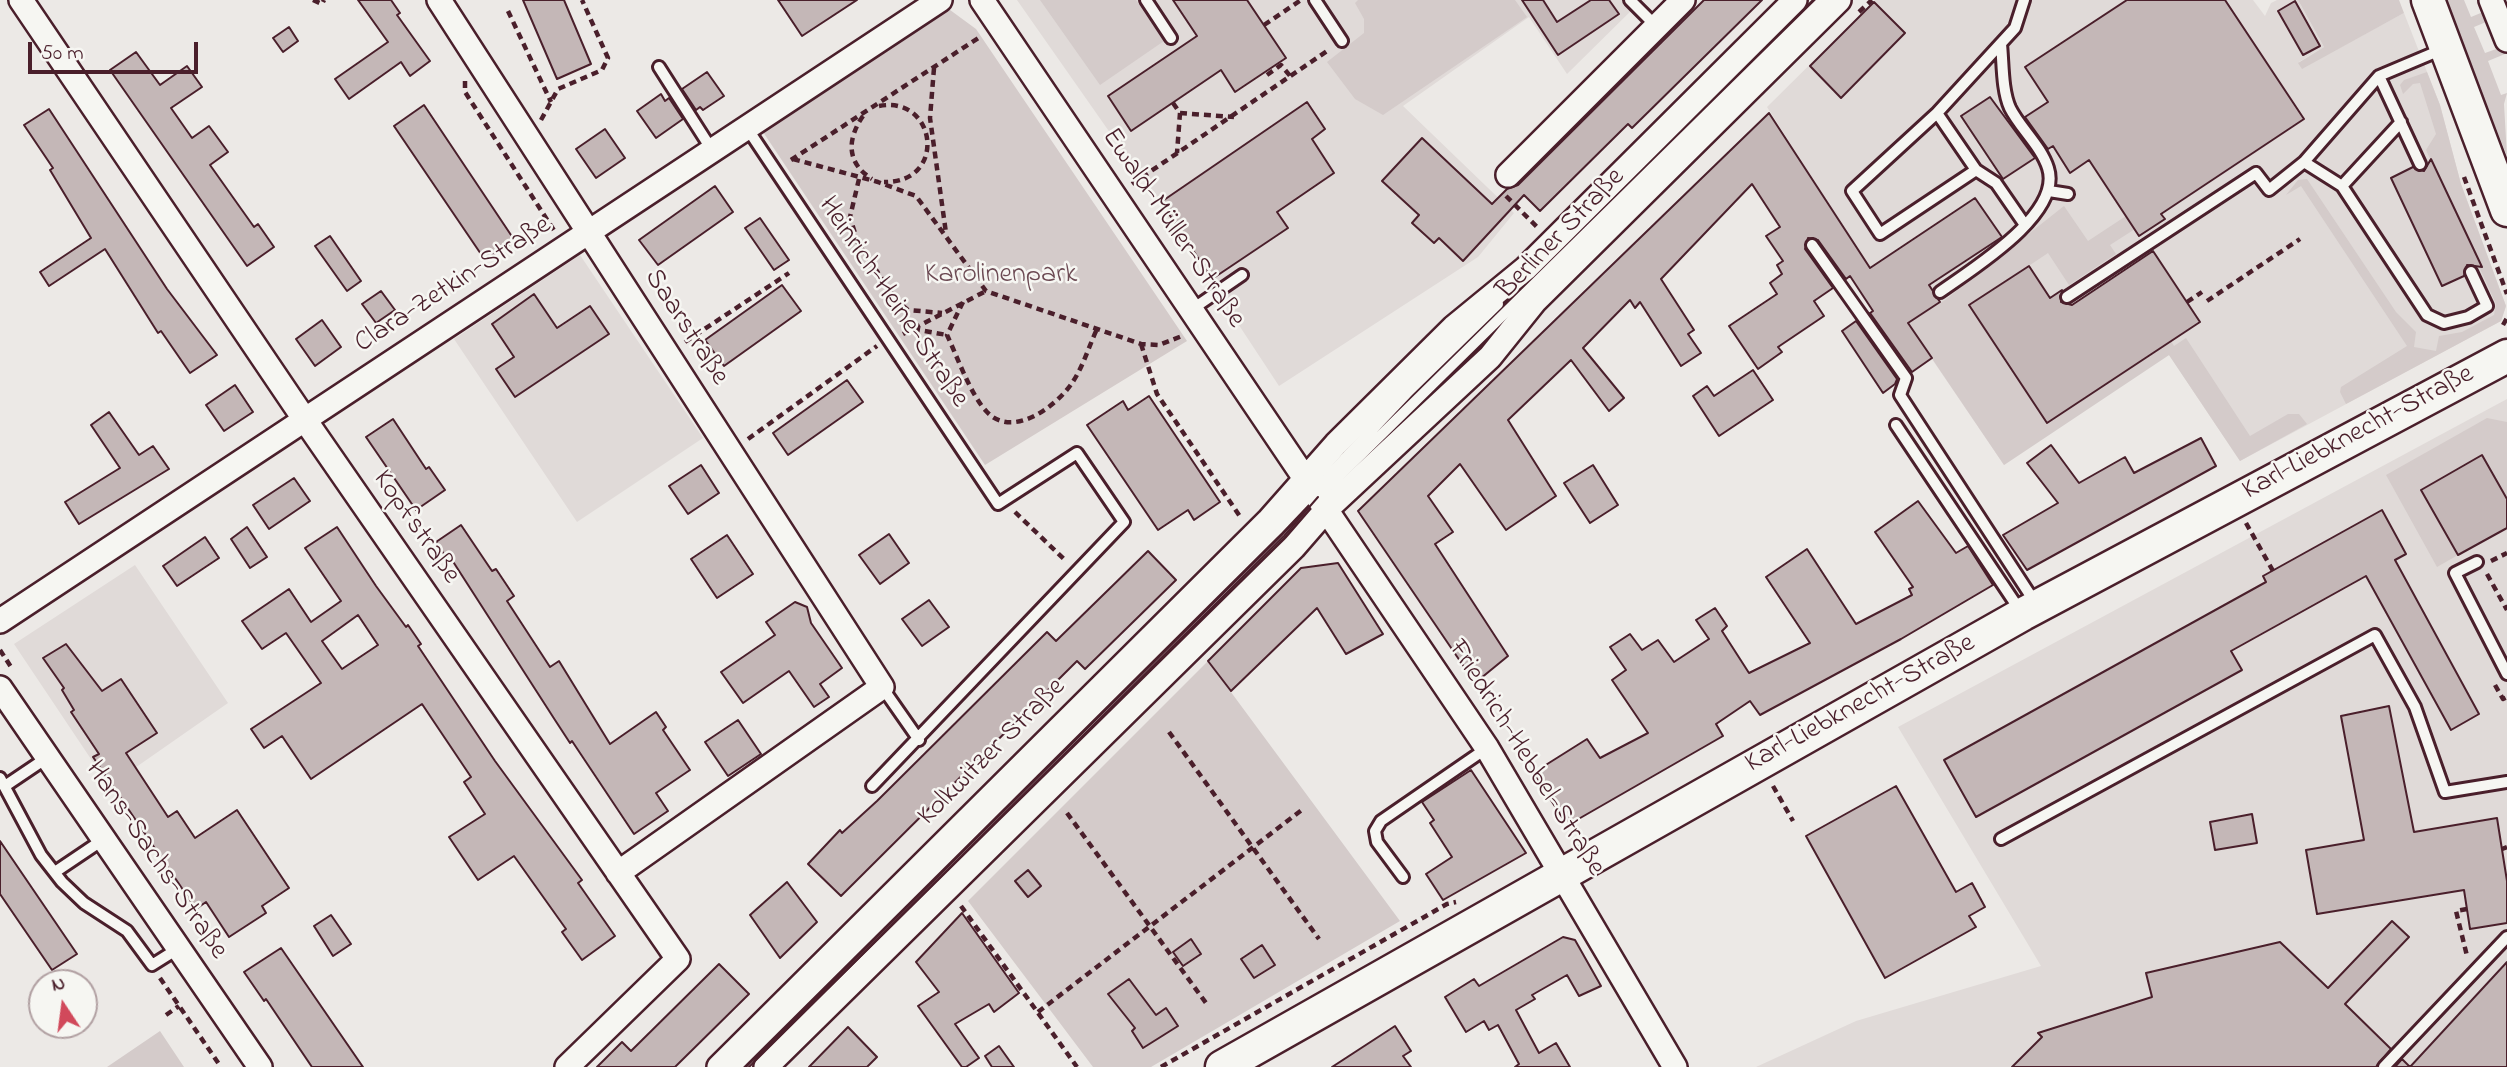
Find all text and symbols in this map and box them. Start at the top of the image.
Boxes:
scale bar [32,28,201,72]
text: 50 m [41,39,84,69]
street label: Ewald-Müller-Straße [1093,123,1251,335]
street label: Berliner Straße [1491,162,1633,308]
street label: Heinrich-Heine-Straße [809,191,975,415]
street label: Clara-Zetkin-Straße [350,210,558,362]
park label: Karolinenpark [925,259,1077,293]
street label: Saarstraße [635,264,735,392]
street label: Karl-Liebknecht-Straße [2238,359,2480,509]
street label: Kopfstraße [364,465,466,591]
street label: Karl-Liebknecht-Straße [1740,628,1982,782]
street label: Friedrich-Hebbel-Straße [1439,635,1611,883]
street label: Kolkwitzer Straße [912,672,1074,834]
street label: Hans-Sachs-Straße [76,755,234,967]
north arrow [28,969,98,1039]
text: N [49,970,68,1000]

